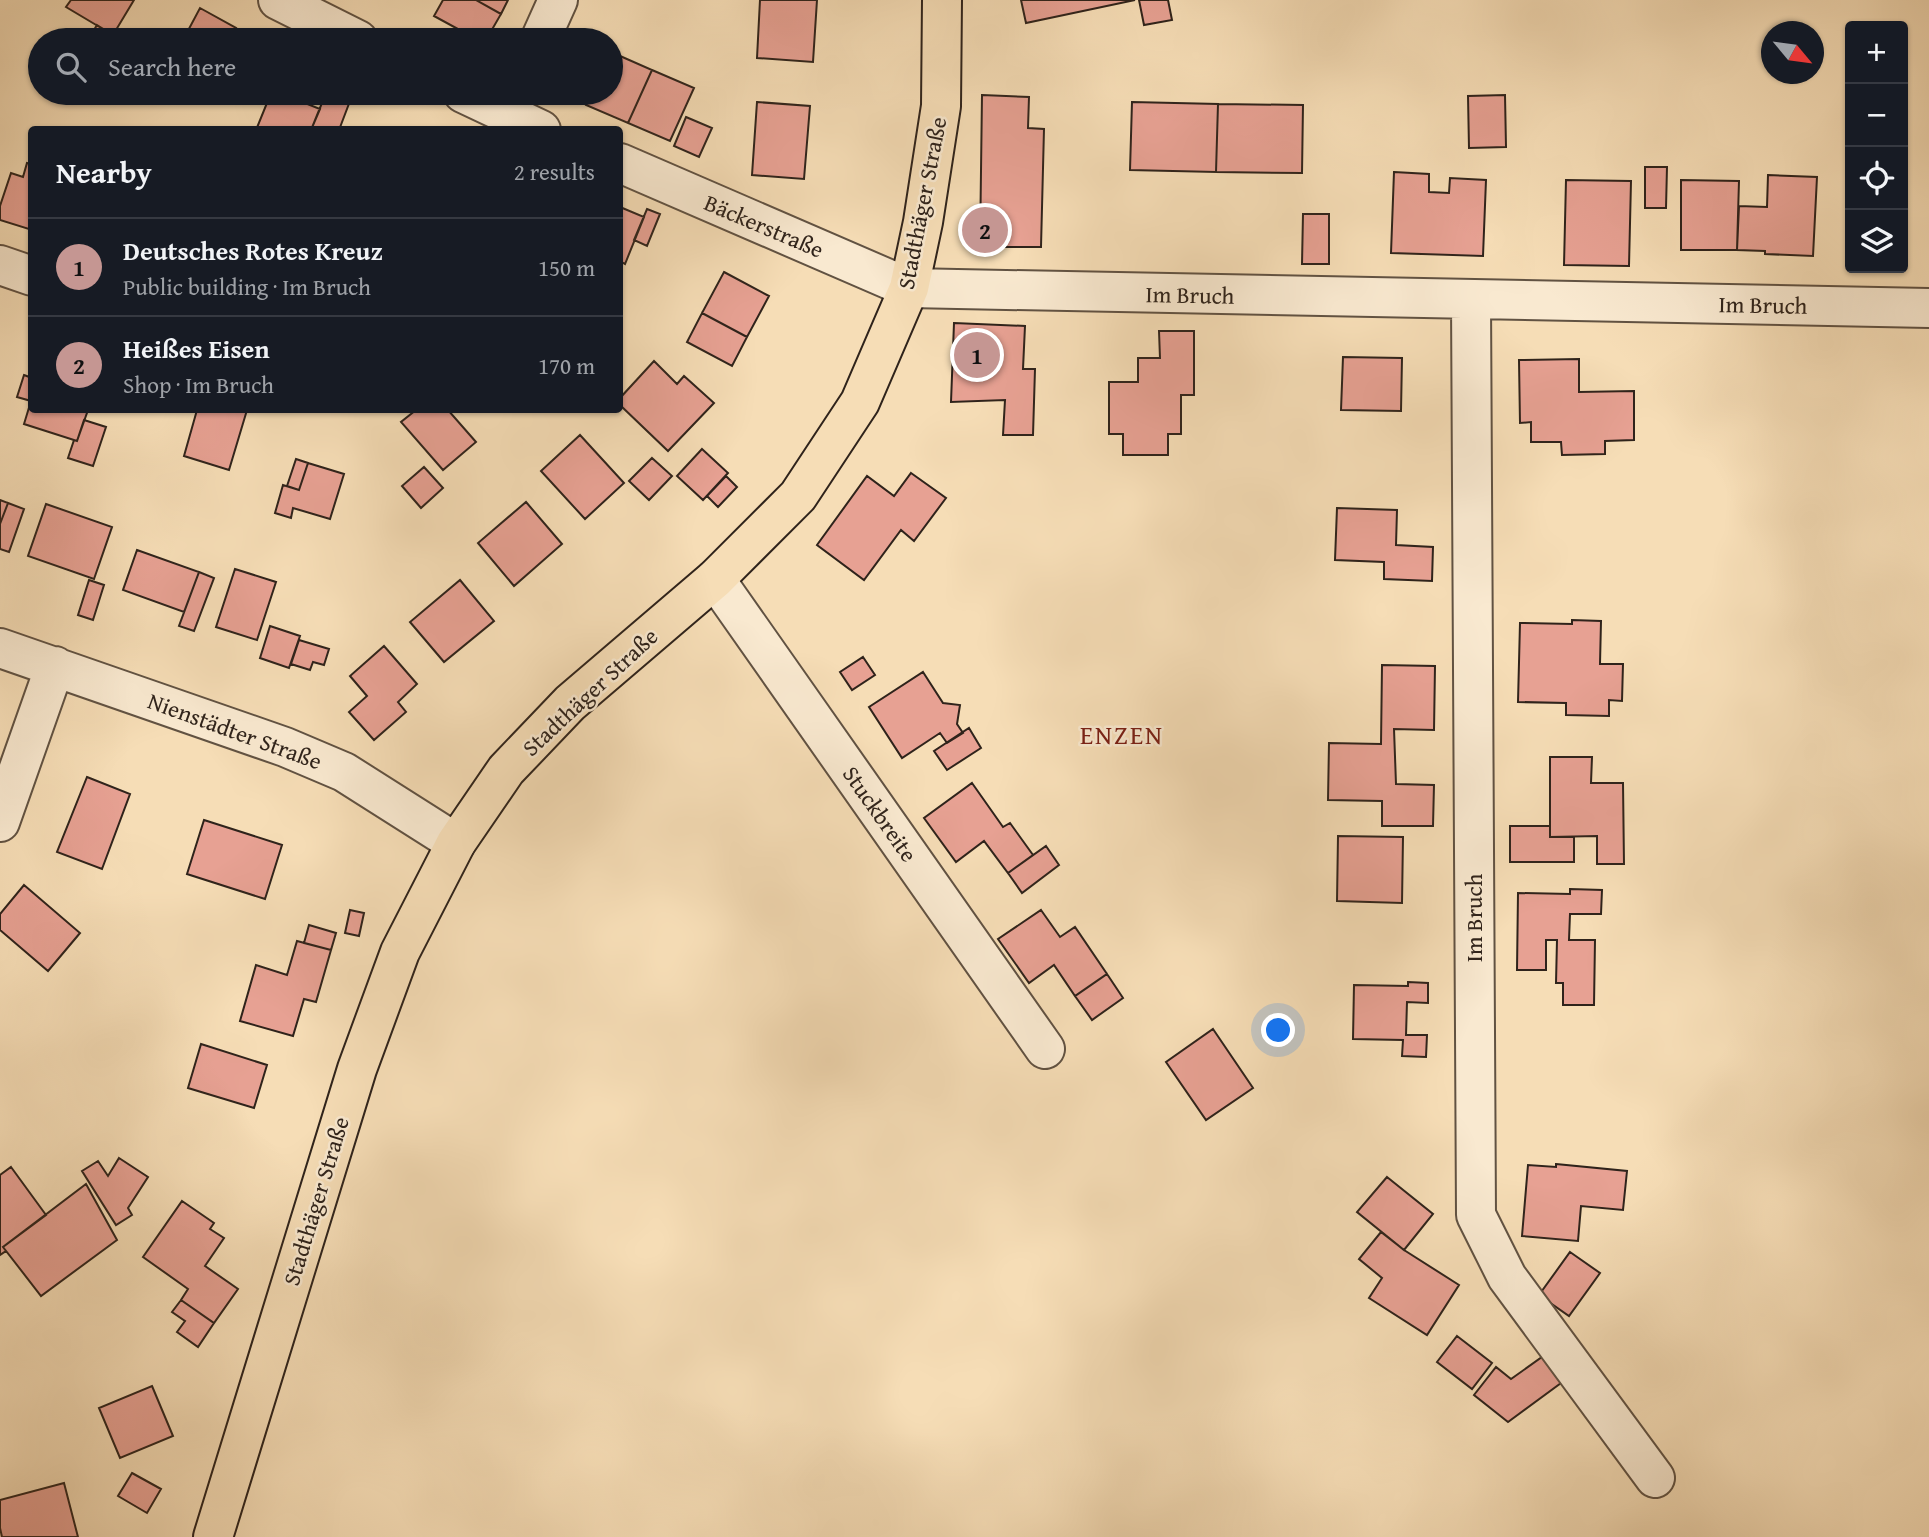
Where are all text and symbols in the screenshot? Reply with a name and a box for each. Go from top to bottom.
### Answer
north arrow [1761,21,1824,84]
map controls [1845,21,1908,273]
button: + [1845,21,1908,84]
search box [28,28,623,105]
text: Search here [108,47,236,86]
icon: search [52,48,90,86]
button: − [1845,84,1908,147]
street label: Stadthäger Straße [889,114,954,292]
button: locate [1845,147,1908,210]
text: Nearby [56,150,152,194]
text: 2 results [514,155,595,188]
street label: Bäckerstraße [699,186,829,266]
pin: 2 [962,204,1008,256]
button: layers [1845,210,1908,273]
text: Deutsches Rotes Kreuz [123,231,383,270]
text: 1 [73,251,85,284]
text: 150 m [538,251,595,284]
text: Public building · Im Bruch [123,270,371,303]
street label: Im Bruch [1145,277,1235,312]
street label: Im Bruch [1718,287,1808,322]
text: Heißes Eisen [123,329,270,368]
pin: 1 [954,329,1000,381]
text: 2 [73,349,85,382]
text: 170 m [538,349,595,382]
text: Shop · Im Bruch [123,368,274,401]
street label: Stadthäger Straße [514,620,665,763]
street label: Nienstädter Straße [144,684,327,777]
district label: ENZEN [1080,715,1164,754]
street label: Stuckbreite [835,759,926,868]
street label: Im Bruch [1457,874,1490,962]
your location [1261,1013,1295,1047]
street label: Stadthäger Straße [274,1112,357,1289]

